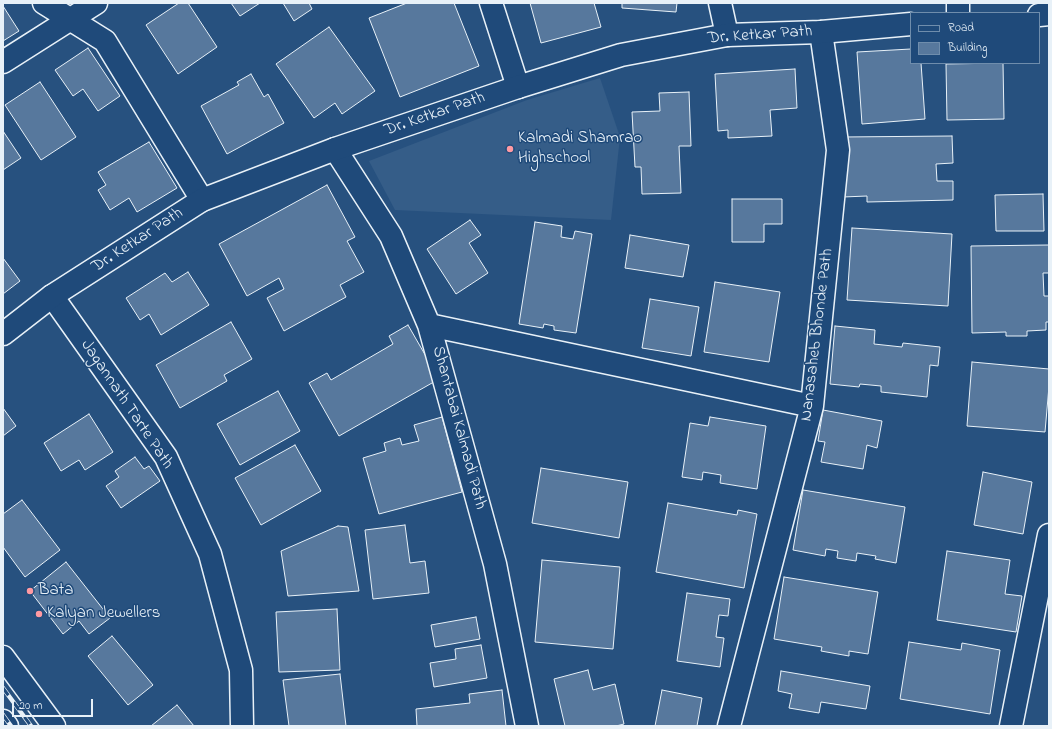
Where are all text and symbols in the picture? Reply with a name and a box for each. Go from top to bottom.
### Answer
legend [910,12,1040,64]
text: Road [948,19,974,37]
street label: Dr. Ketkar Path [707,22,813,50]
text: Building [948,39,987,57]
street label: Dr. Ketkar Path [382,88,488,142]
place label: Kalmadi Shamrao Highschool [518,129,642,169]
marker: Kalmadi Shamrao Highschool [505,144,515,154]
street label: Dr. Ketkar Path [88,204,188,278]
street label: Nanasaheb Bhonde Path [797,247,839,423]
street label: Jagannath Tarte Path [75,336,177,474]
street label: Shantabai Kalmadi Path [426,344,490,512]
place label: Bata [38,581,74,601]
marker: Bata [25,586,35,596]
place label: Kalyan Jewellers [47,604,160,624]
marker: Kalyan Jewellers [34,609,44,619]
scale bar [14,691,95,717]
text: 20 m [19,697,42,715]

